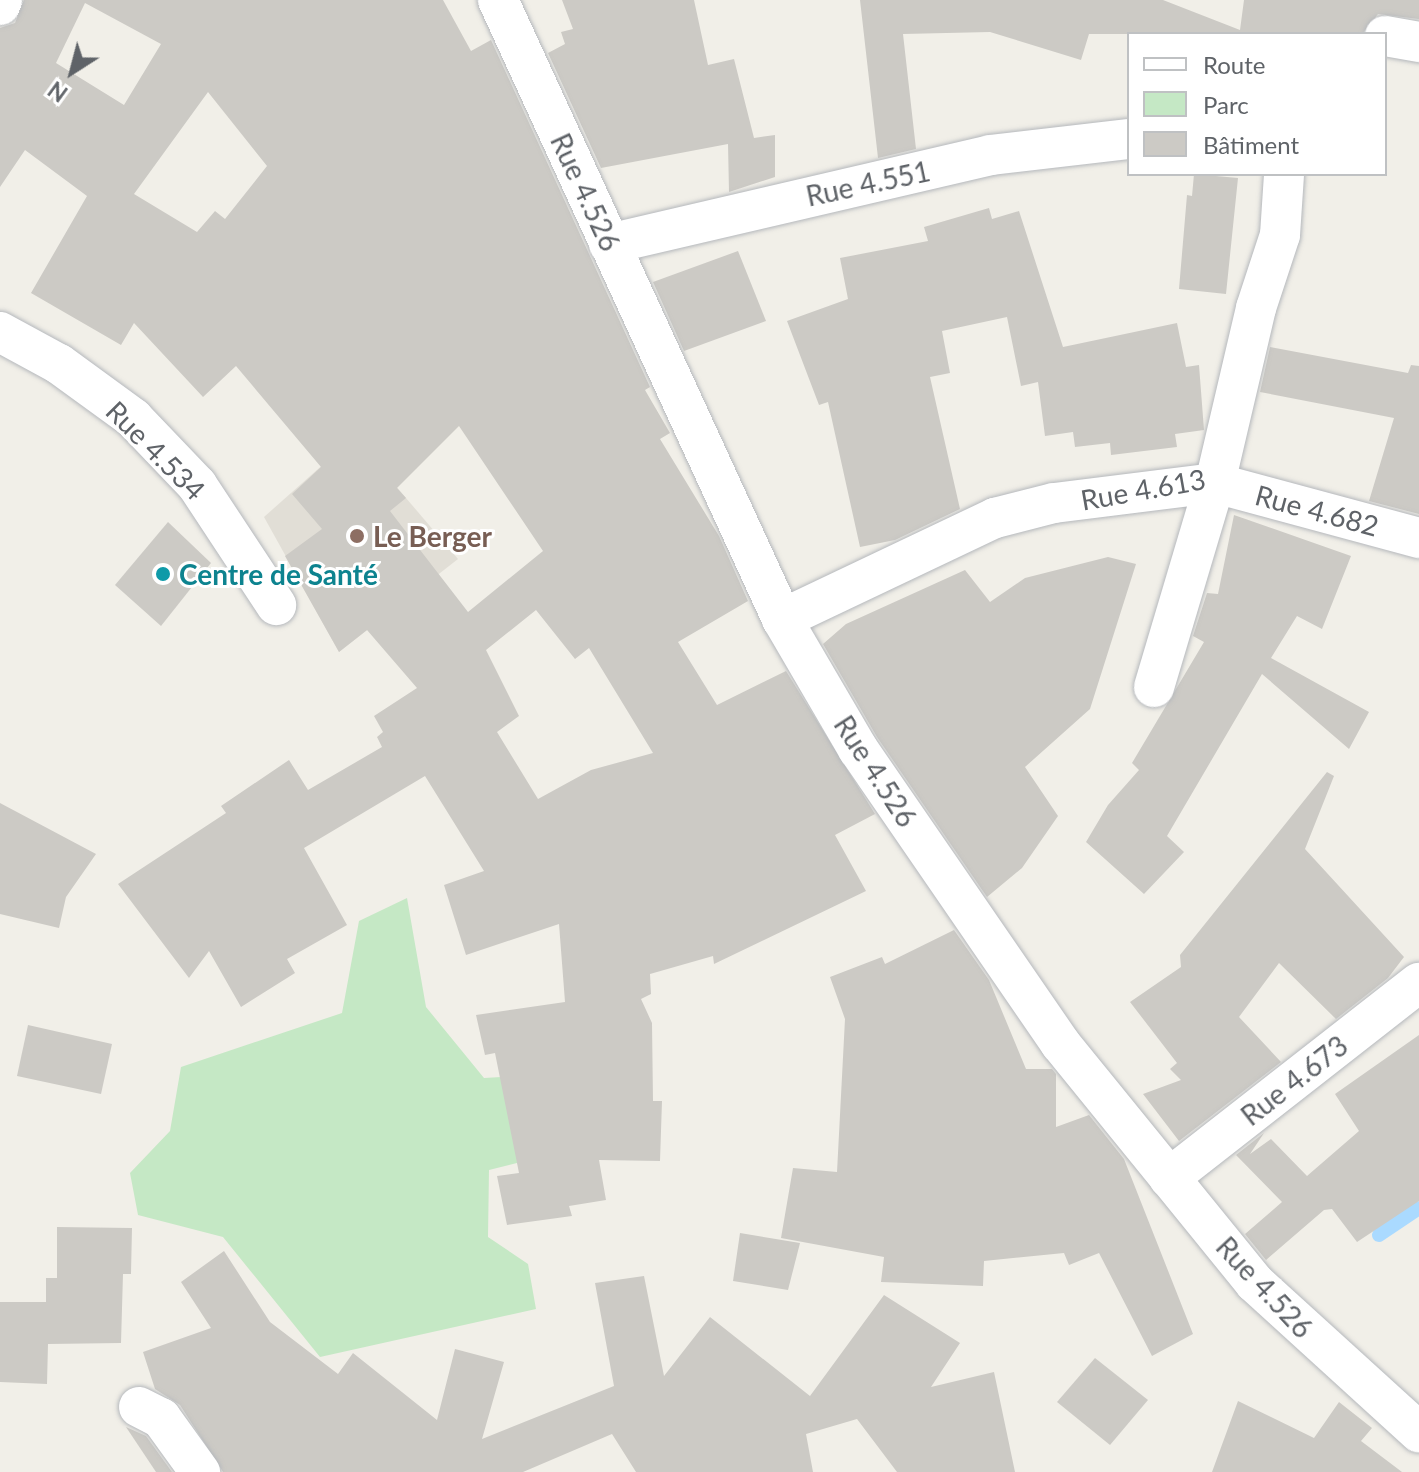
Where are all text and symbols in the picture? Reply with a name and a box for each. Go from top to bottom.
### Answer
north arrow [32,32,112,112]
legend [1127,32,1387,176]
text: Route [1203,50,1265,79]
text: N [43,76,72,108]
text: Parc [1203,90,1249,119]
street label: Rue 4.526 [544,128,628,256]
text: Bâtiment [1203,130,1299,159]
street label: Rue 4.551 [803,153,933,213]
street label: Rue 4.534 [100,394,212,506]
street label: Rue 4.613 [1078,462,1208,516]
street label: Rue 4.682 [1252,477,1382,543]
place label: Le Berger [373,519,492,553]
marker: Le Berger [348,527,366,545]
place label: Centre de Santé [179,557,378,591]
marker: Centre de Santé [154,565,172,583]
street label: Rue 4.526 [828,709,924,833]
street label: Rue 4.673 [1234,1028,1354,1132]
street label: Rue 4.526 [1210,1229,1320,1345]

